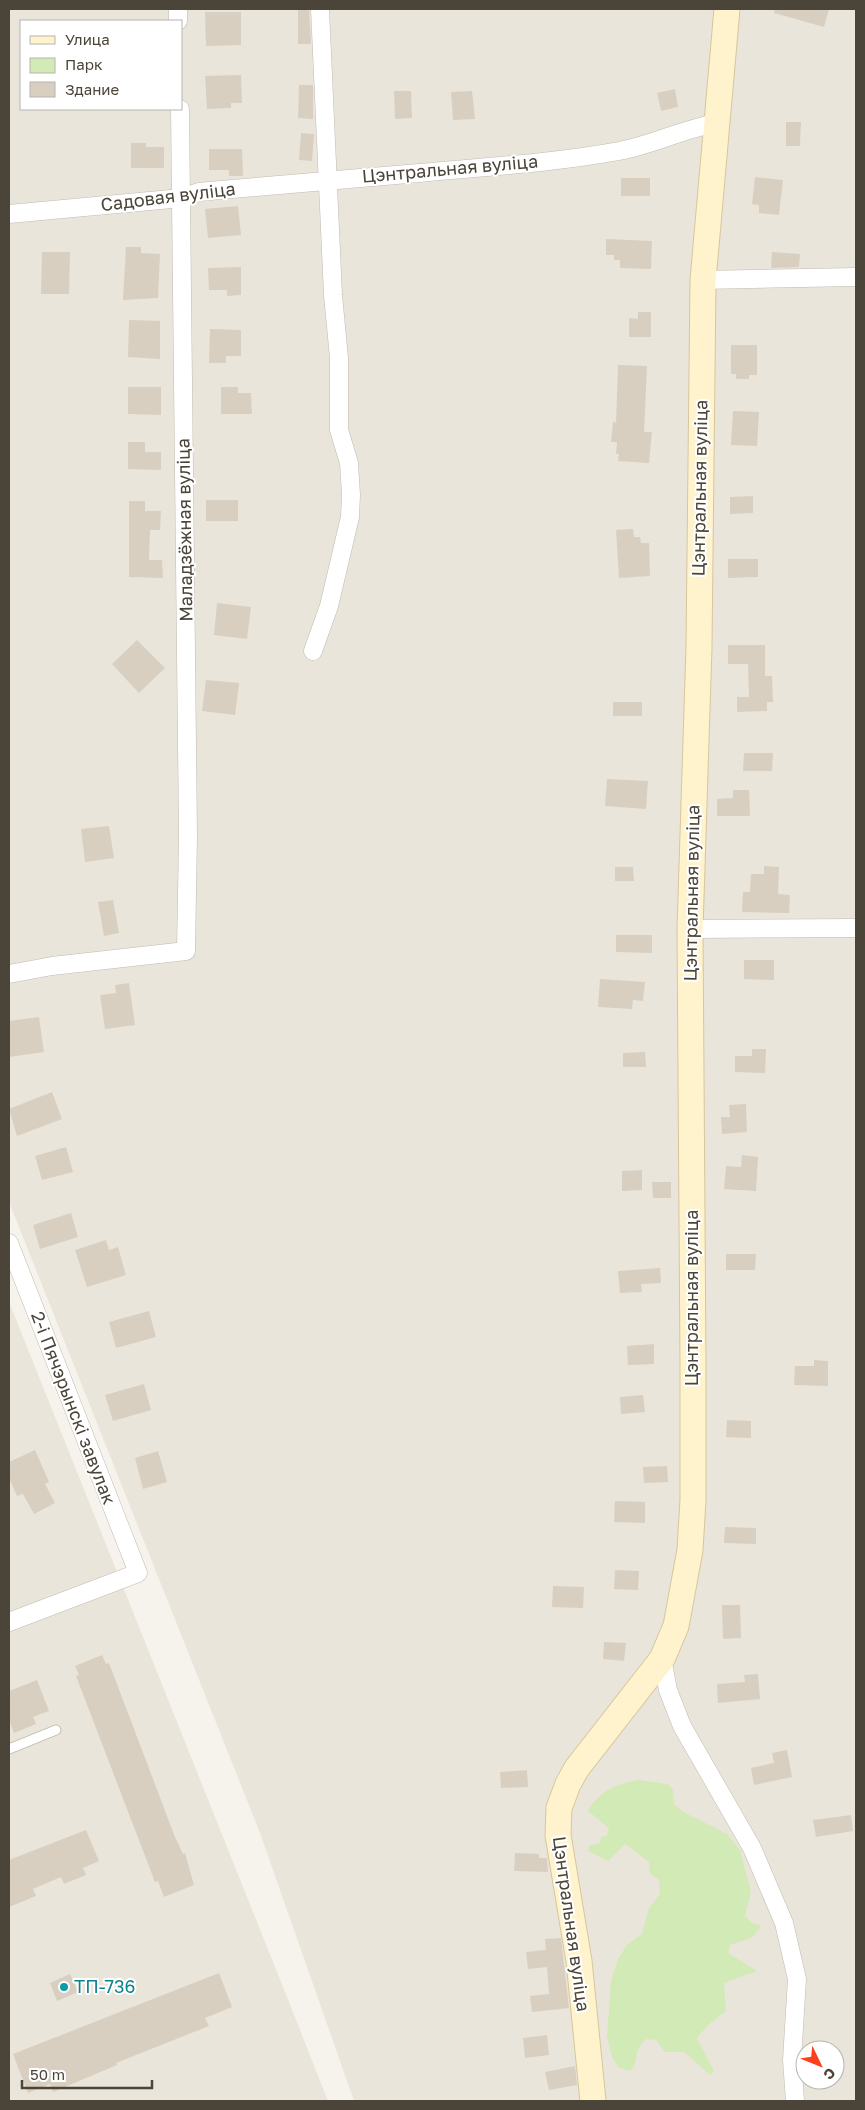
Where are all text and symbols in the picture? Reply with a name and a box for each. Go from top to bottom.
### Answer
legend [20,20,182,110]
text: Улица [65,30,110,48]
text: Парк [65,55,103,73]
text: Здание [65,80,119,98]
street label: Цэнтральная вуліца [361,149,539,187]
street label: Садовая вуліца [99,177,237,215]
street label: Цэнтральная вуліца [686,399,712,577]
street label: Маладзёжная вуліца [171,438,197,622]
street label: Цэнтральная вуліца [678,804,704,982]
street label: Цэнтральная вуліца [680,1210,702,1386]
street label: 2-і Пячэрынскі завулак [27,1308,121,1507]
street label: Цэнтральная вуліца [549,1835,595,2013]
place label: ТП-736 [74,1975,135,1997]
marker: ТП-736 [58,1981,70,1993]
north arrow [795,2040,845,2090]
scale bar [22,2058,152,2090]
text: 50 m [30,2065,65,2083]
text: С [820,2065,839,2084]

